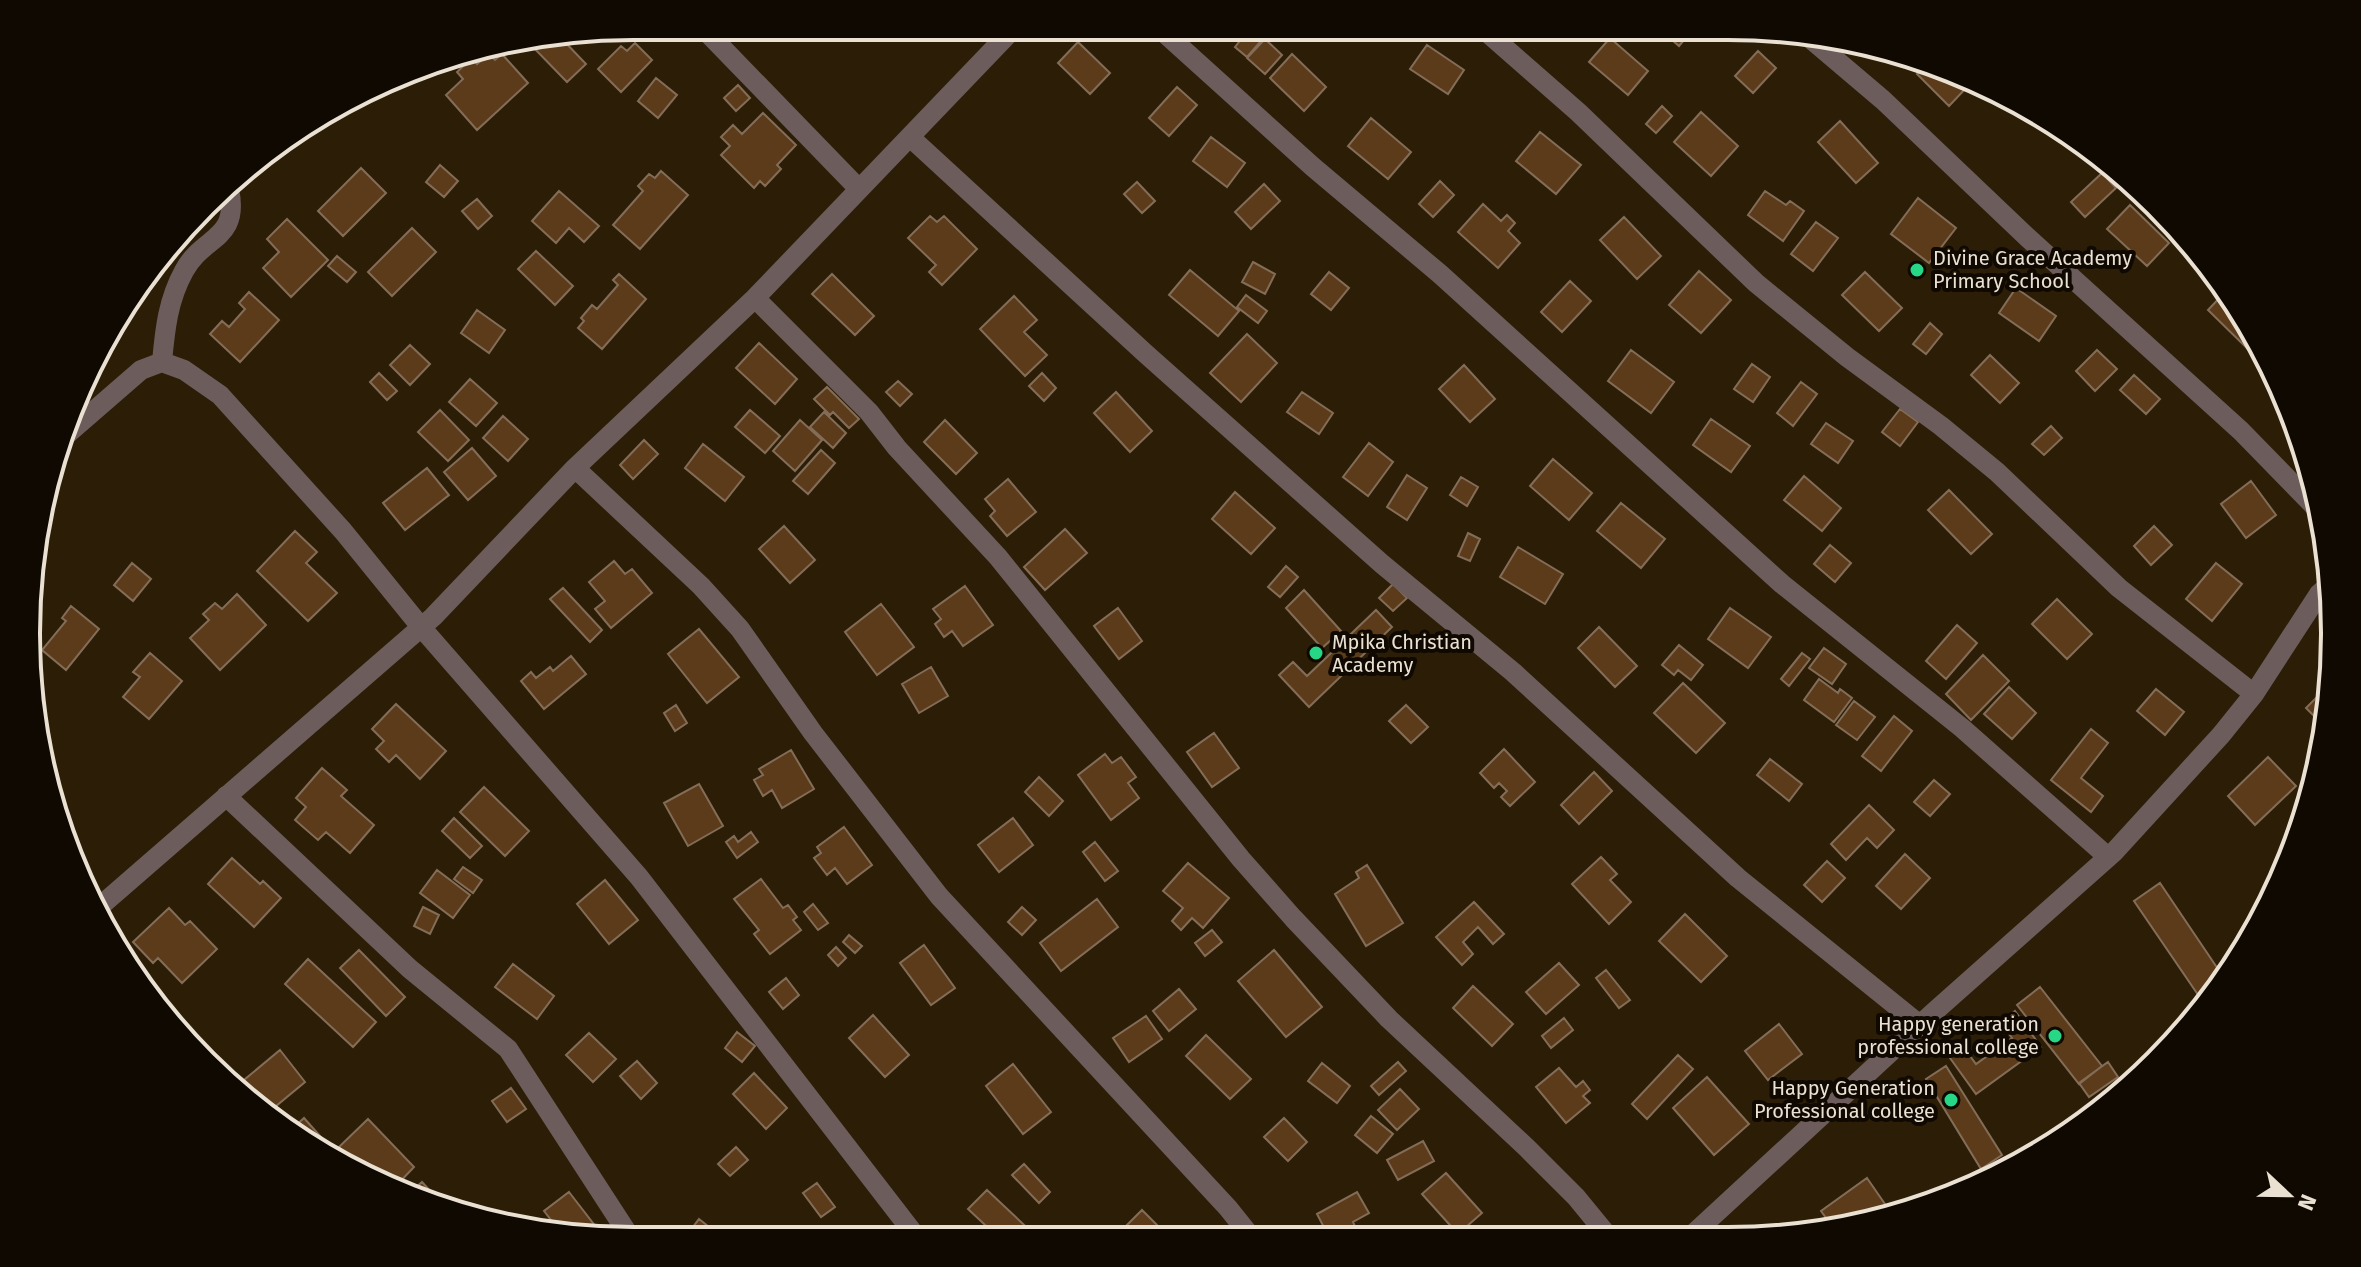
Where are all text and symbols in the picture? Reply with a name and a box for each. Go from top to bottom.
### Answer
place label: Divine Grace Academy Primary School [1933,246,2132,293]
marker: Divine Grace Academy Primary School [1908,261,1926,279]
place label: Mpika Christian Academy [1332,630,1472,677]
marker: Mpika Christian Academy [1307,644,1325,662]
place label: Happy generation professional college [1857,1012,2039,1059]
marker: Happy generation professional college [2046,1027,2064,1045]
place label: Happy Generation Professional college [1754,1076,1935,1123]
marker: Happy Generation Professional college [1942,1091,1960,1109]
north arrow [2249,1155,2329,1235]
text: N [2292,1190,2322,1214]

